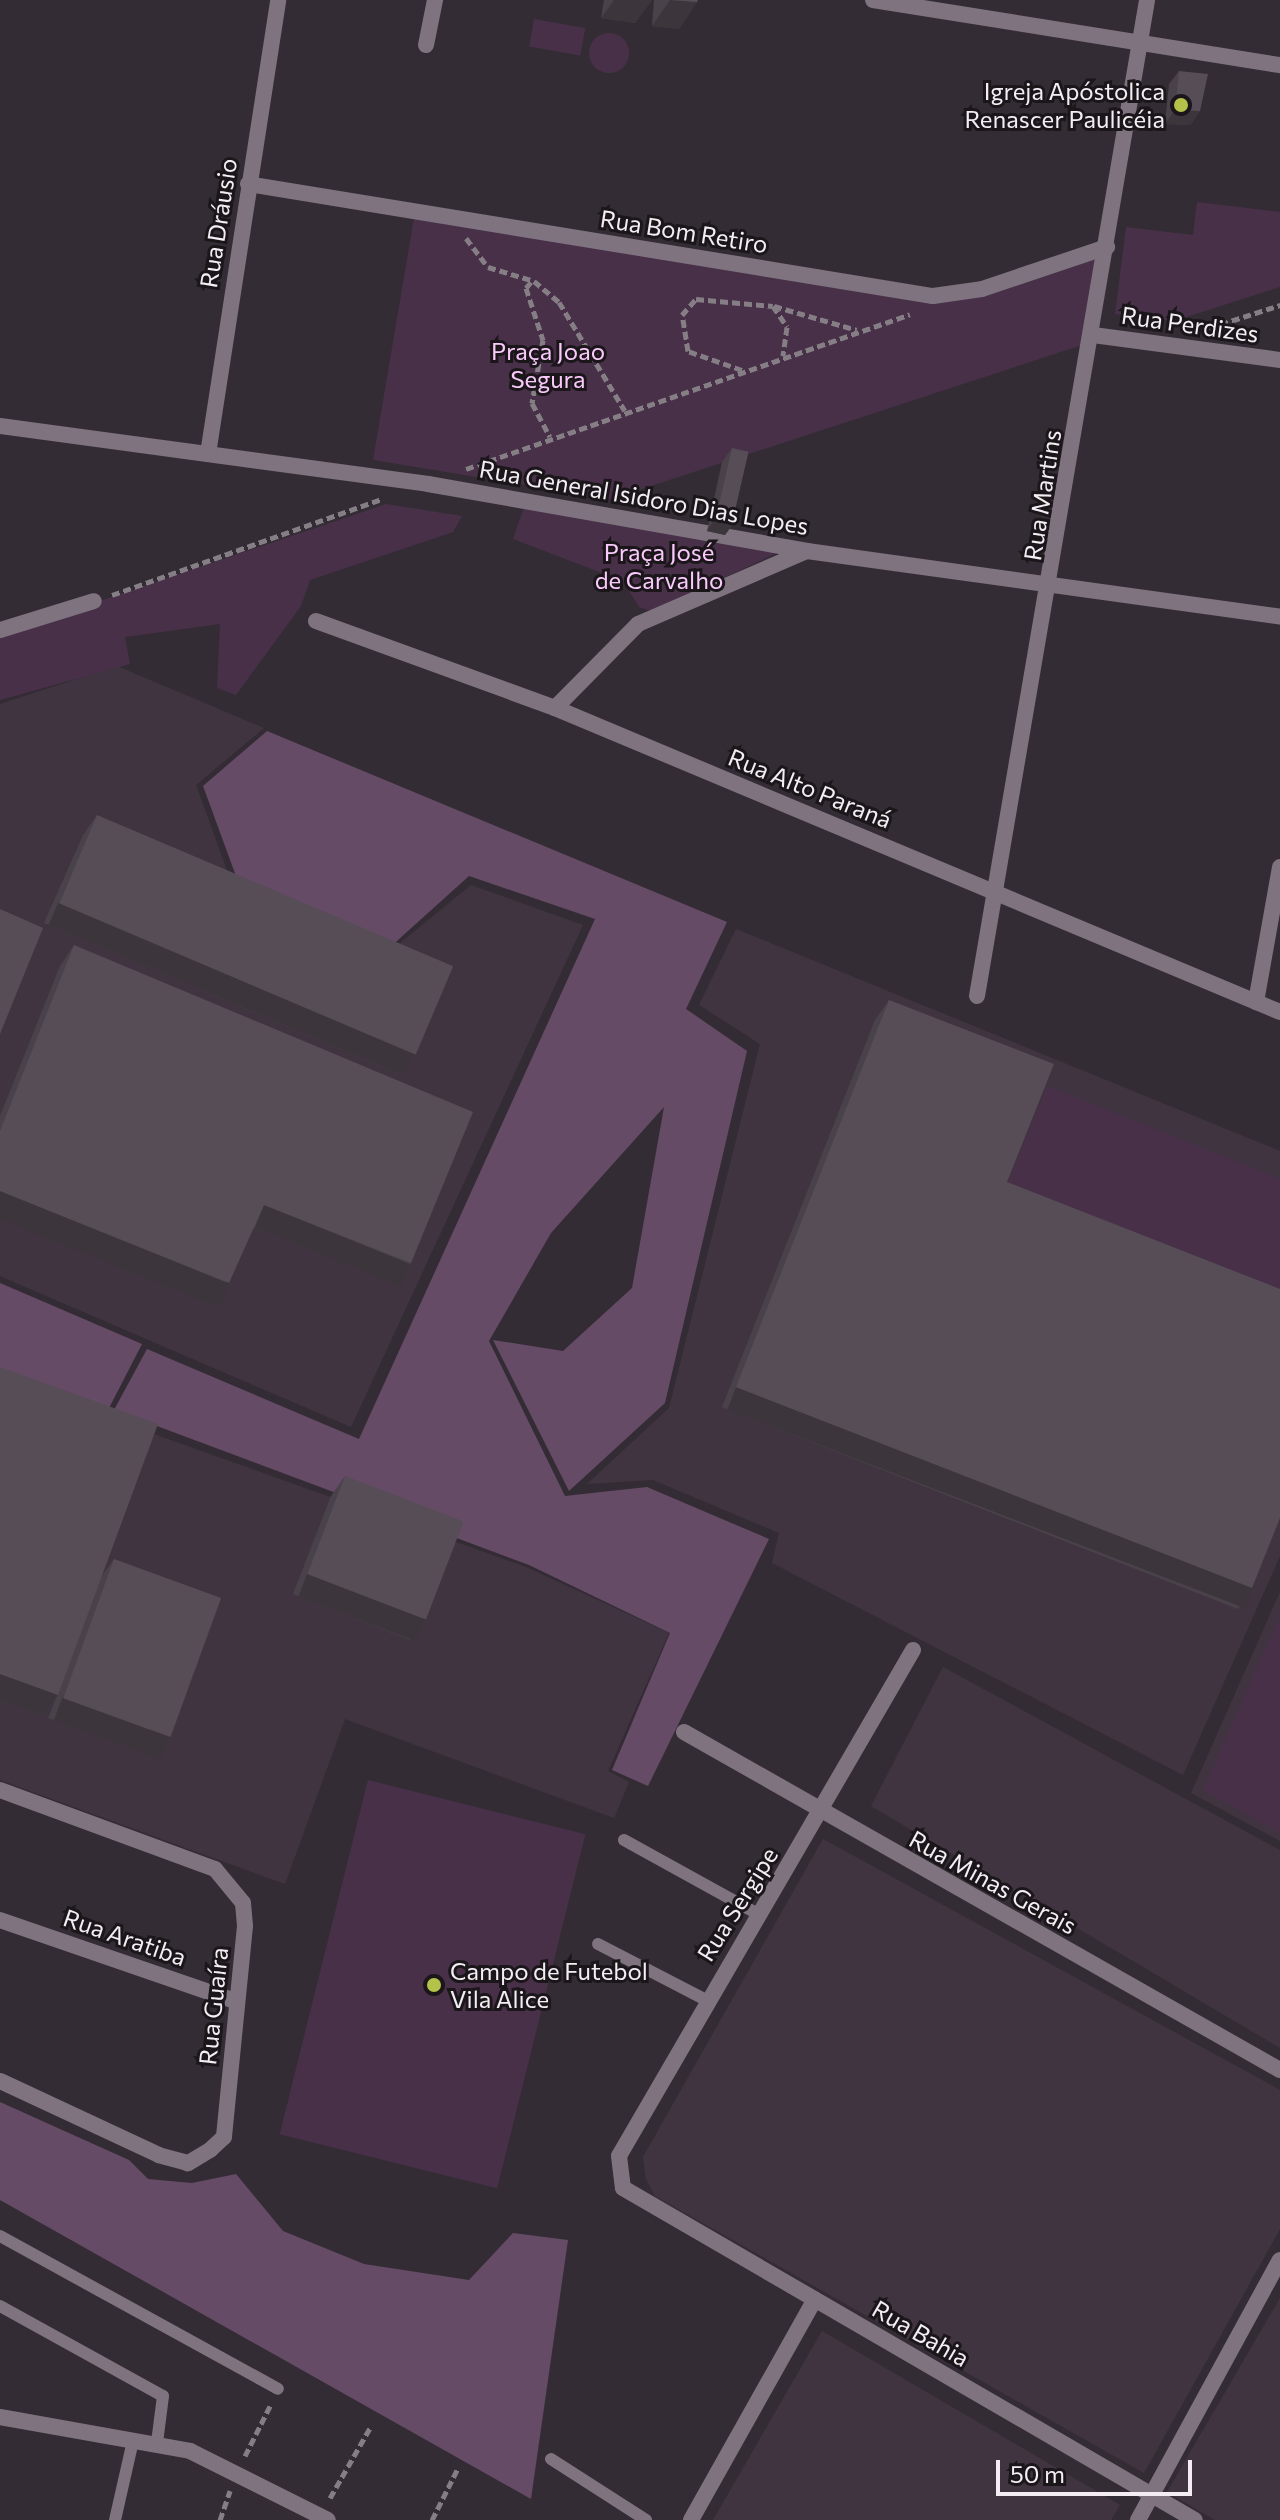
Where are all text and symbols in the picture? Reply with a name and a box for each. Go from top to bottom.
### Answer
place label: Igreja Apóstolica Renascer Paulicéia [965,77,1165,133]
marker: Igreja Apóstolica Renascer Paulicéia [1172,96,1190,114]
street label: Rua Dráusio [194,156,242,290]
street label: Rua Bom Retiro [598,204,770,258]
street label: Rua Perdizes [1119,300,1261,348]
park label: Praça Joao Segura [491,337,605,393]
street label: Rua Martins [1017,428,1067,562]
street label: Rua General Isidoro Dias Lopes [477,454,811,540]
park label: Praça José de Carvalho [595,538,723,594]
street label: Rua Alto Paraná [724,742,896,834]
street label: Rua Minas Gerais [904,1824,1082,1940]
street label: Rua Sergipe [691,1842,783,1966]
street label: Rua Aratiba [60,1903,190,1971]
street label: Rua Guaíra [193,1946,233,2066]
place label: Campo de Futebol Vila Alice [450,1957,648,2013]
marker: Campo de Futebol Vila Alice [425,1976,443,1994]
street label: Rua Bahia [867,2294,975,2372]
scale bar [1000,2444,1196,2494]
text: 50 m [1010,2459,1065,2488]

